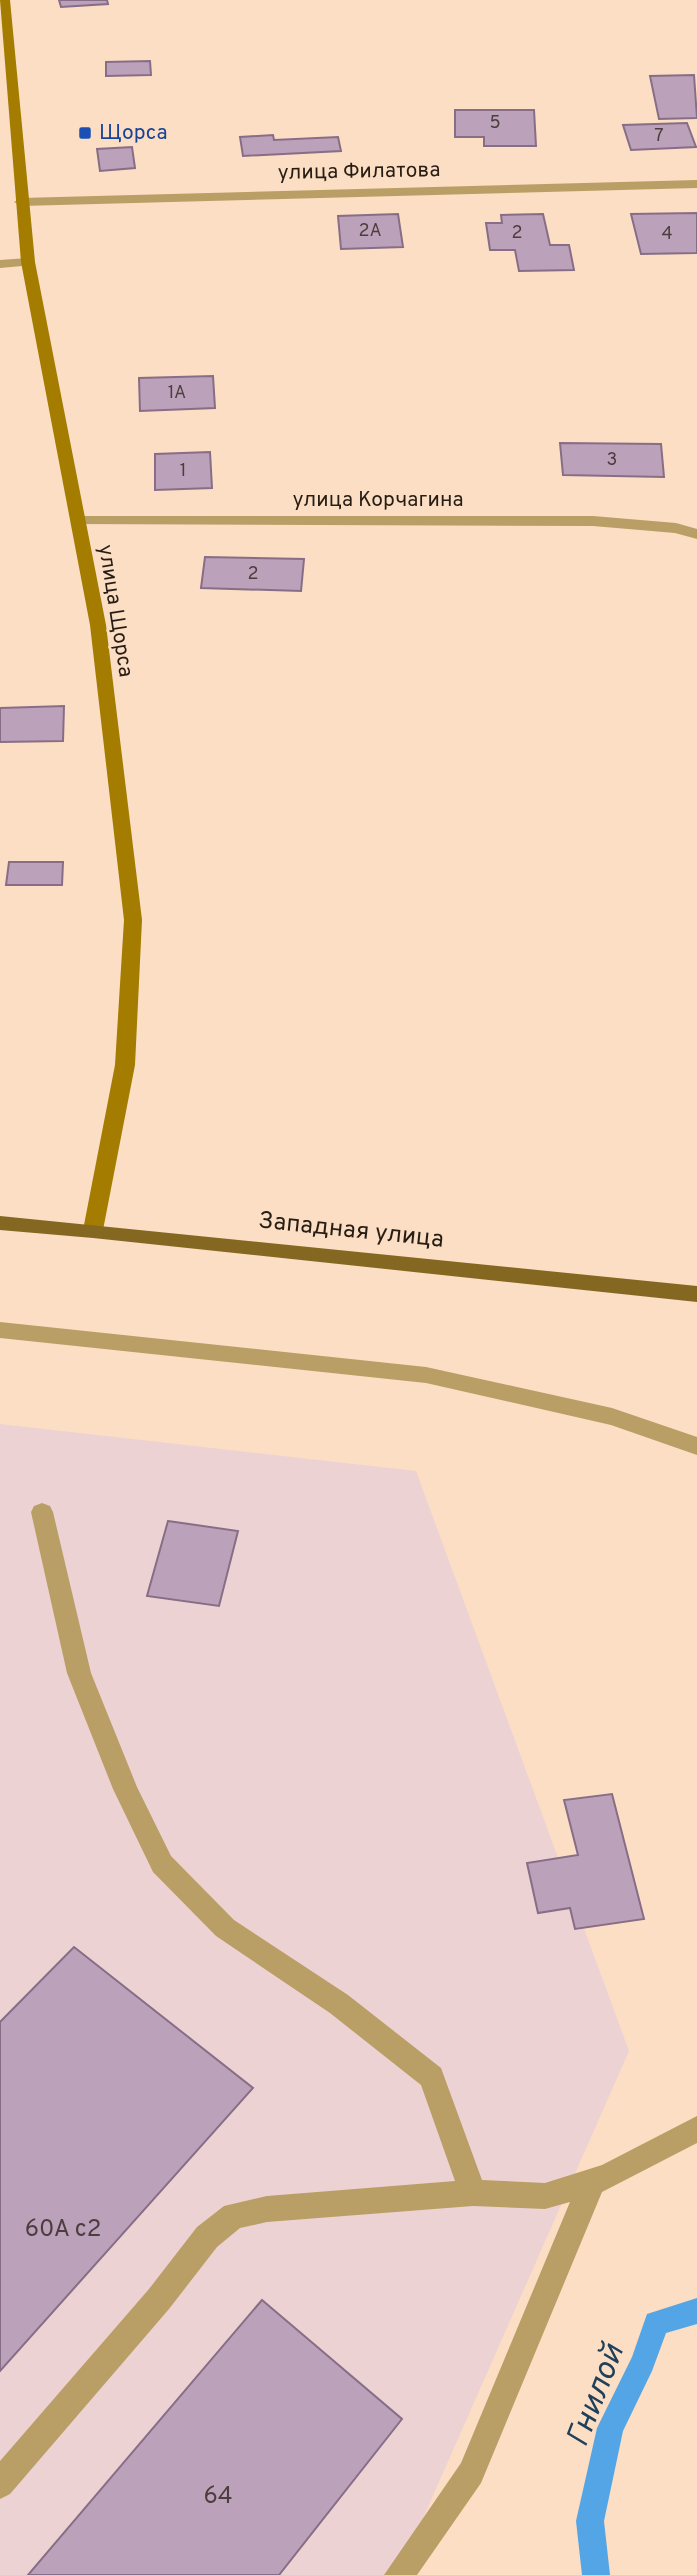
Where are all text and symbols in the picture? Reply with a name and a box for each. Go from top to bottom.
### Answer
house number: 5 [489,112,501,135]
place label: Щорса [99,120,167,147]
marker: Щорса [77,125,93,141]
house number: 7 [654,125,664,148]
street label: улица Филатова [277,157,441,187]
house number: 2А [358,220,382,243]
house number: 2 [511,222,523,245]
house number: 4 [661,223,673,246]
house number: 1А [168,382,186,405]
house number: 3 [607,449,617,472]
house number: 1 [180,460,186,483]
street label: улица Корчагина [293,487,463,514]
street label: улица Щорса [91,543,139,679]
house number: 2 [247,563,259,586]
street label: Западная улица [257,1206,445,1256]
house number: 60А с2 [25,2215,101,2245]
water label: Гнилой [559,2338,635,2453]
house number: 64 [203,2482,233,2512]

